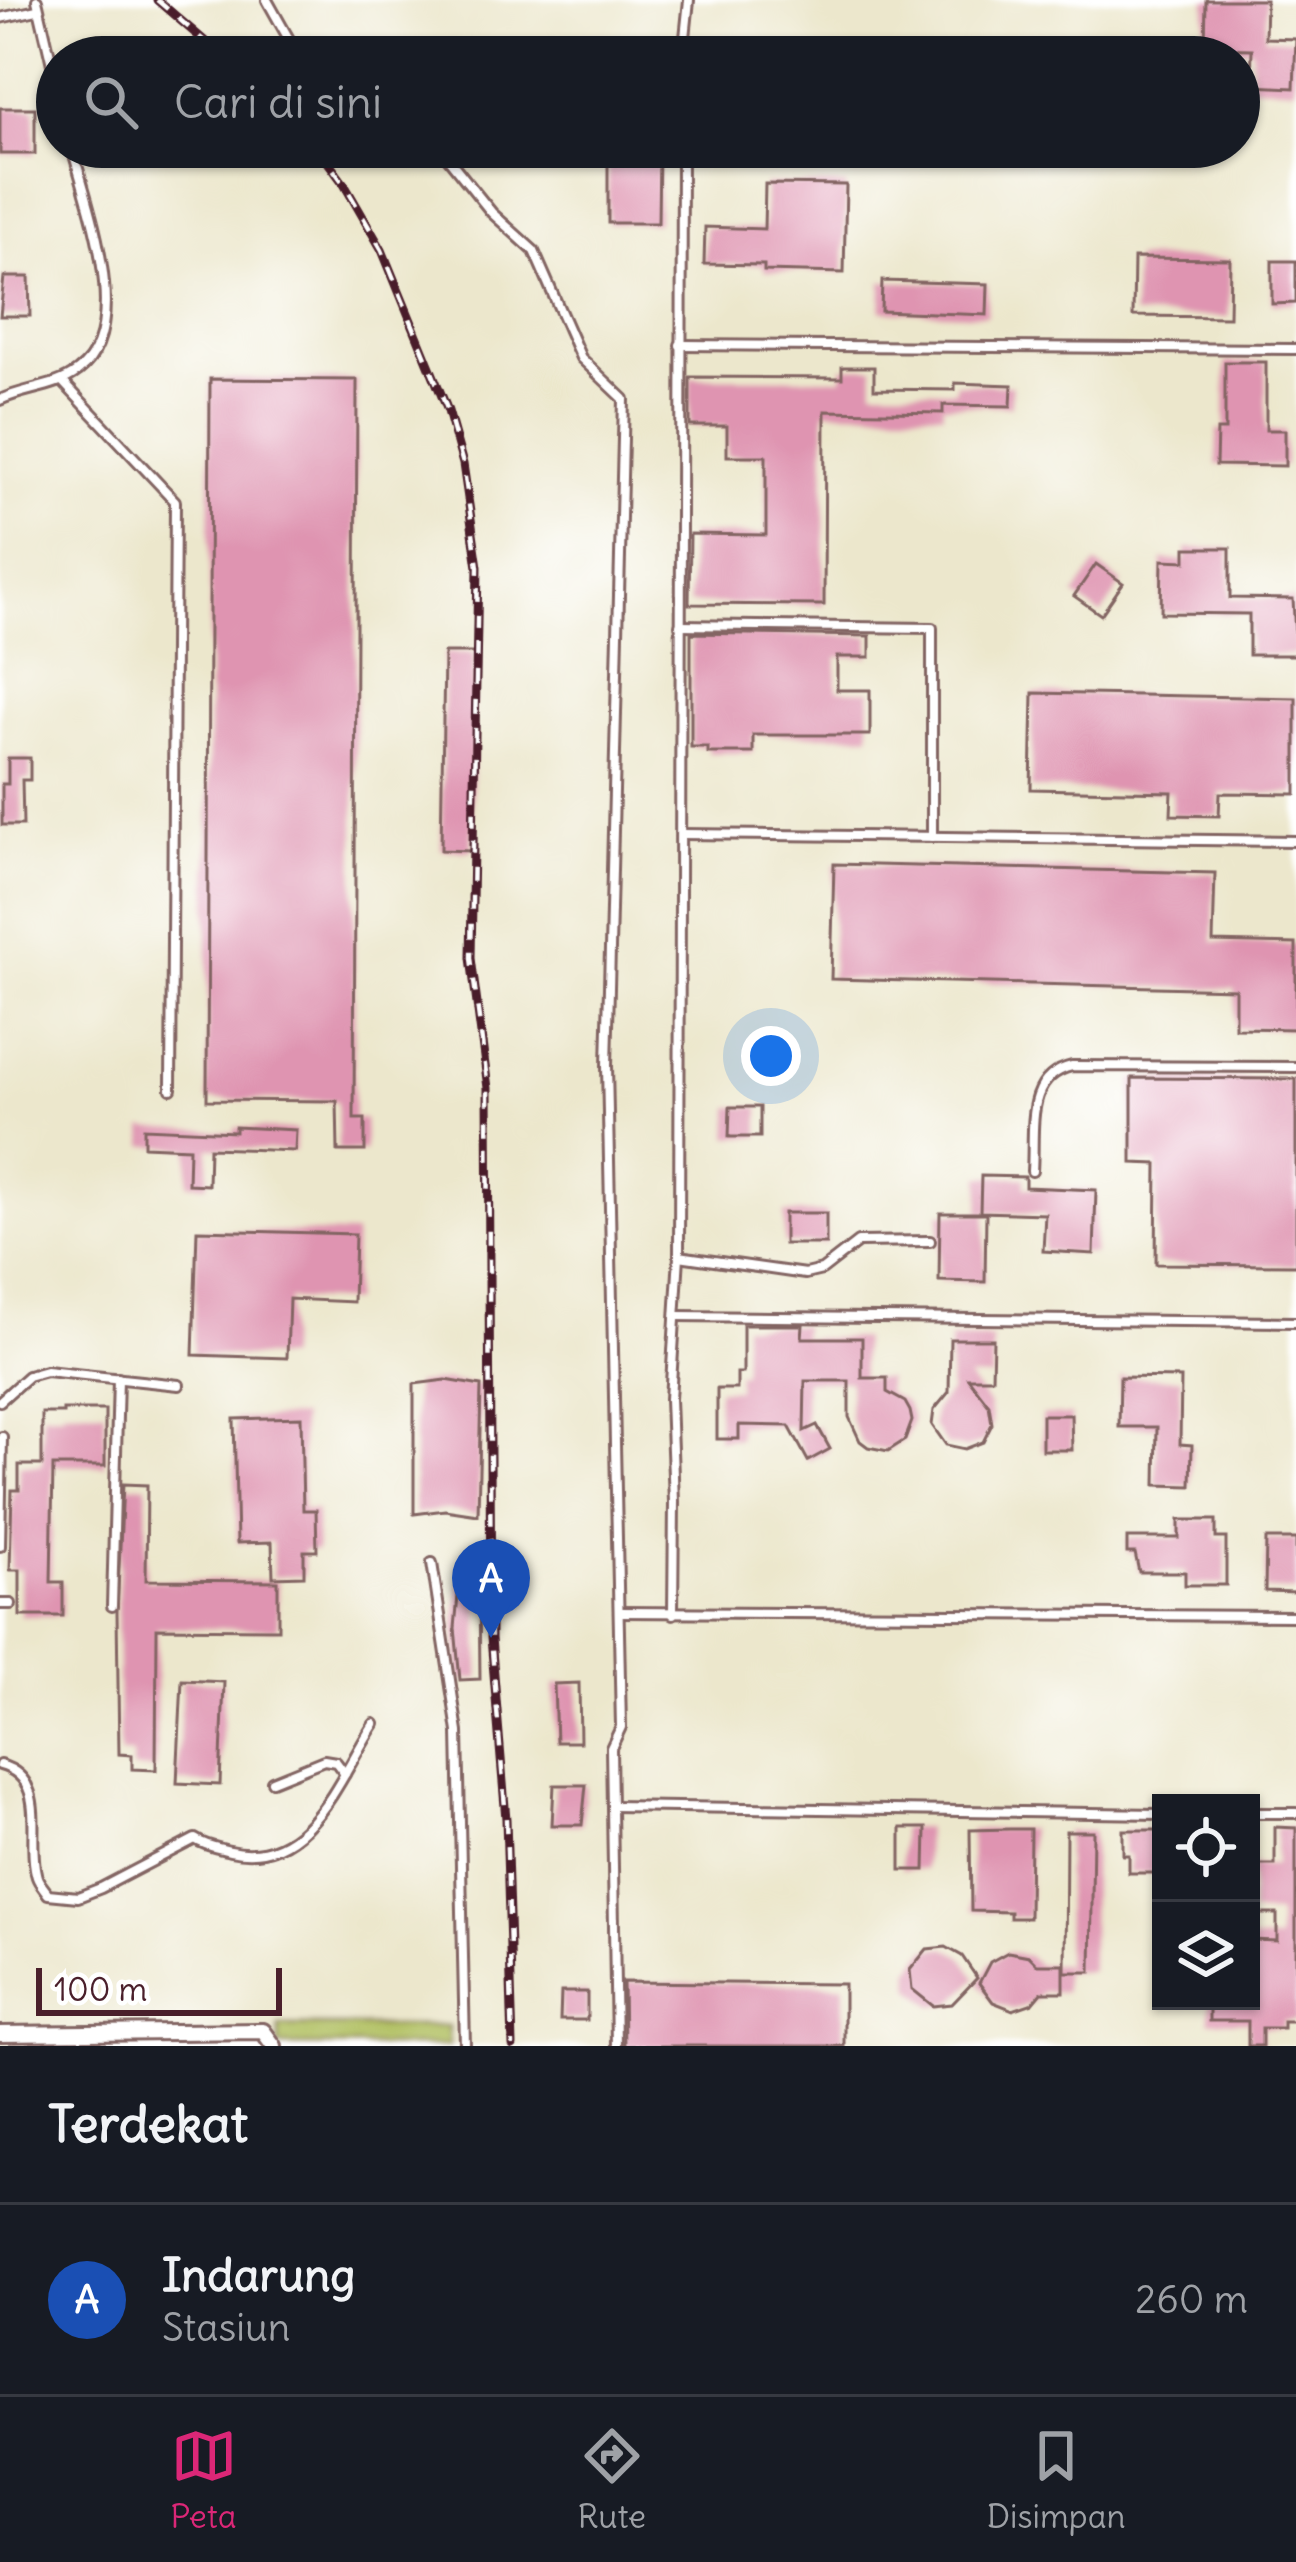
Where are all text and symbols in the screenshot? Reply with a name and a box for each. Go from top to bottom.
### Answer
search box [36,36,1260,168]
icon: search [78,69,144,135]
text: Cari di sini [174,74,382,130]
your location [741,1026,801,1086]
pin: A [452,1539,530,1638]
map controls [1152,1794,1260,2010]
button: locate [1152,1794,1260,1902]
button: layers [1152,1902,1260,2010]
scale bar [36,1962,282,2015]
text: 100 m [54,1968,147,2010]
text: Terdekat [48,2092,248,2156]
text: Indarung [162,2247,355,2303]
text: A [74,2275,100,2324]
text: 260 m [1135,2275,1248,2324]
text: Stasiun [162,2303,290,2352]
tab: Peta [170,2423,237,2537]
tab: Rute [577,2423,646,2537]
tab: Disimpan [987,2423,1126,2537]

